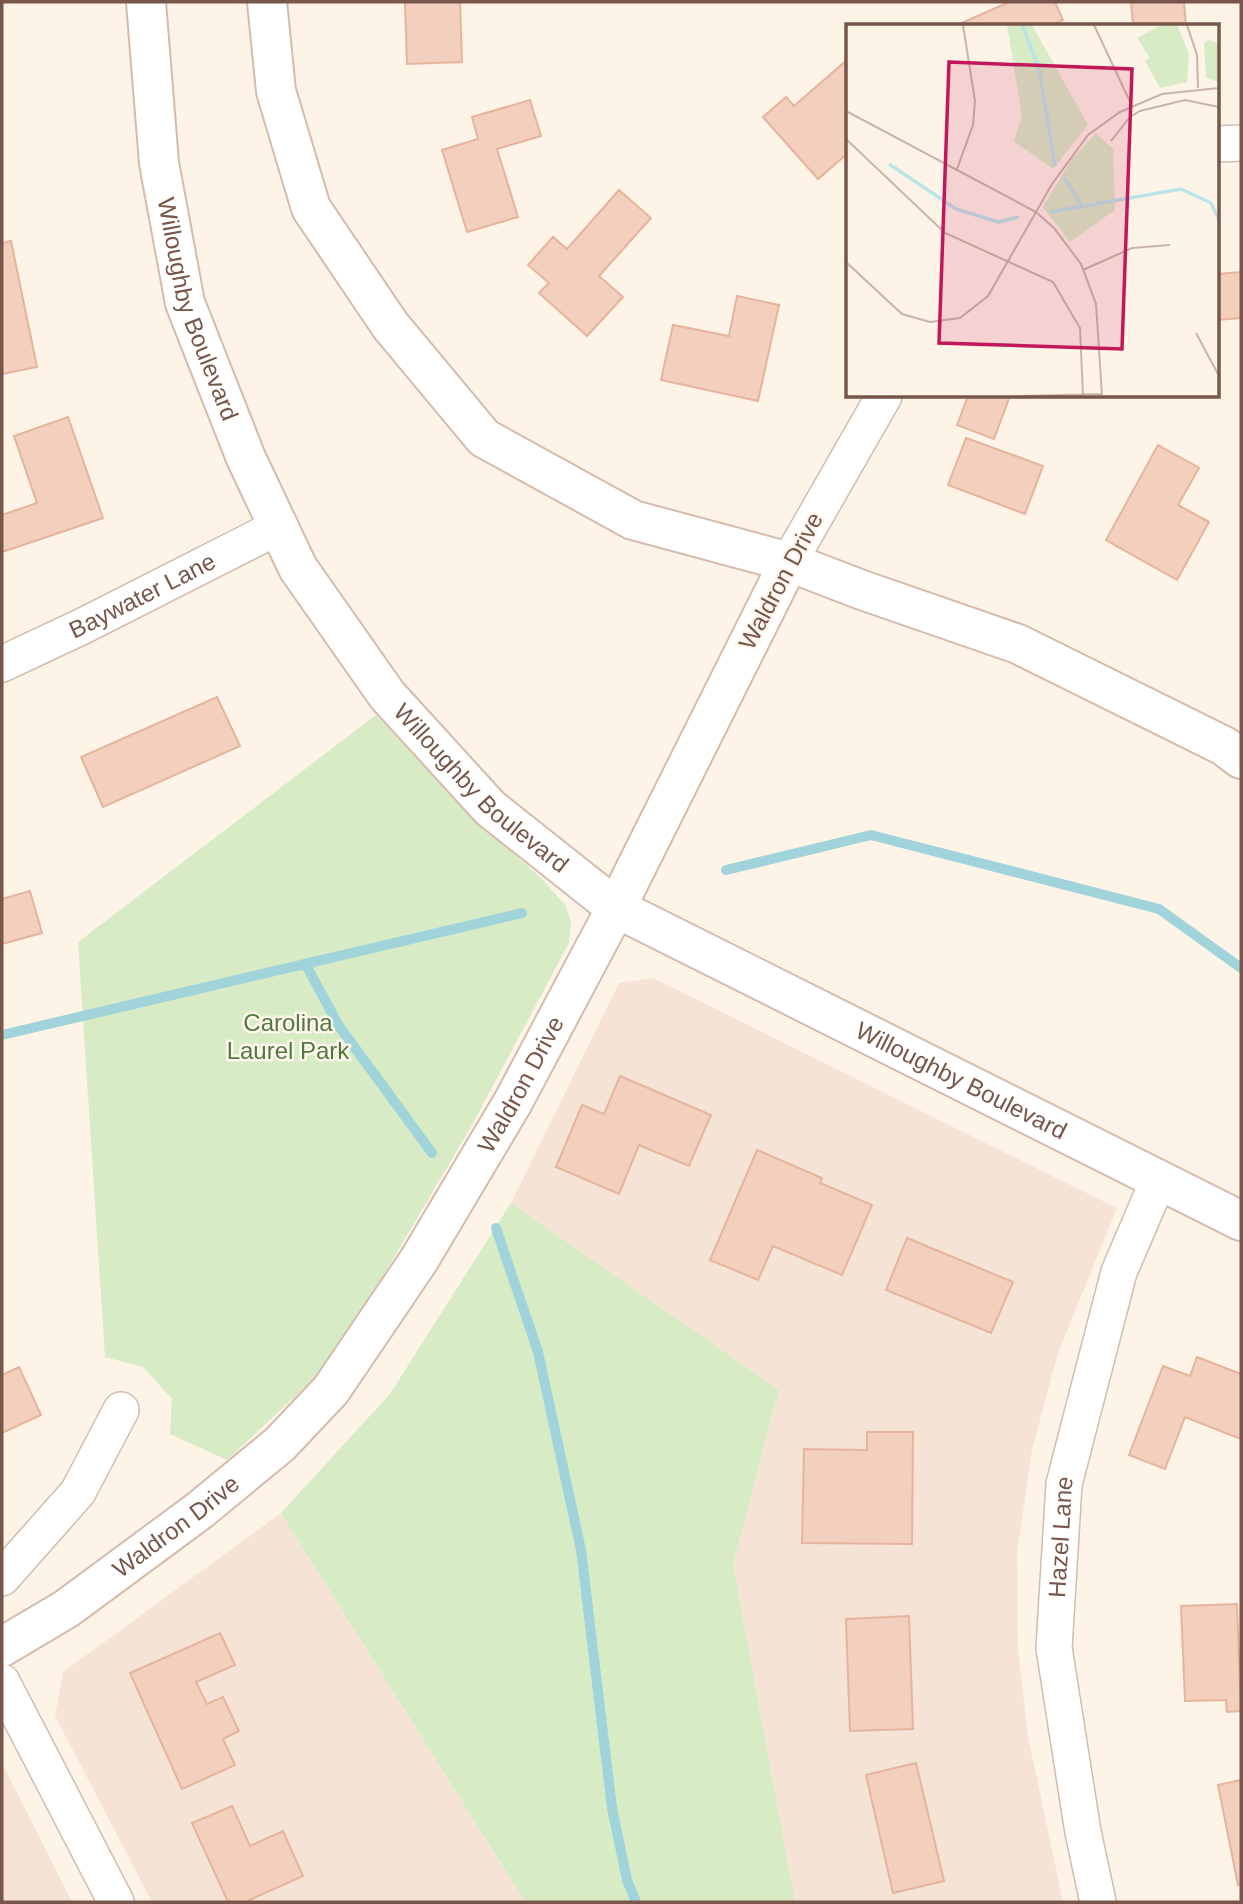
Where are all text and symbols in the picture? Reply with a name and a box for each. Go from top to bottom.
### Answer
inset map [846,24,1218,397]
street label: Willoughby Boulevard [153,195,244,424]
street label: Waldron Drive [733,508,828,654]
street label: Baywater Lane [65,547,220,644]
street label: Willoughby Boulevard [389,698,574,878]
park label: Carolina Laurel Park [227,1009,350,1064]
street label: Waldron Drive [472,1012,569,1157]
street label: Willoughby Boulevard [851,1016,1071,1144]
street label: Waldron Drive [107,1470,244,1583]
street label: Hazel Lane [1043,1473,1078,1599]

